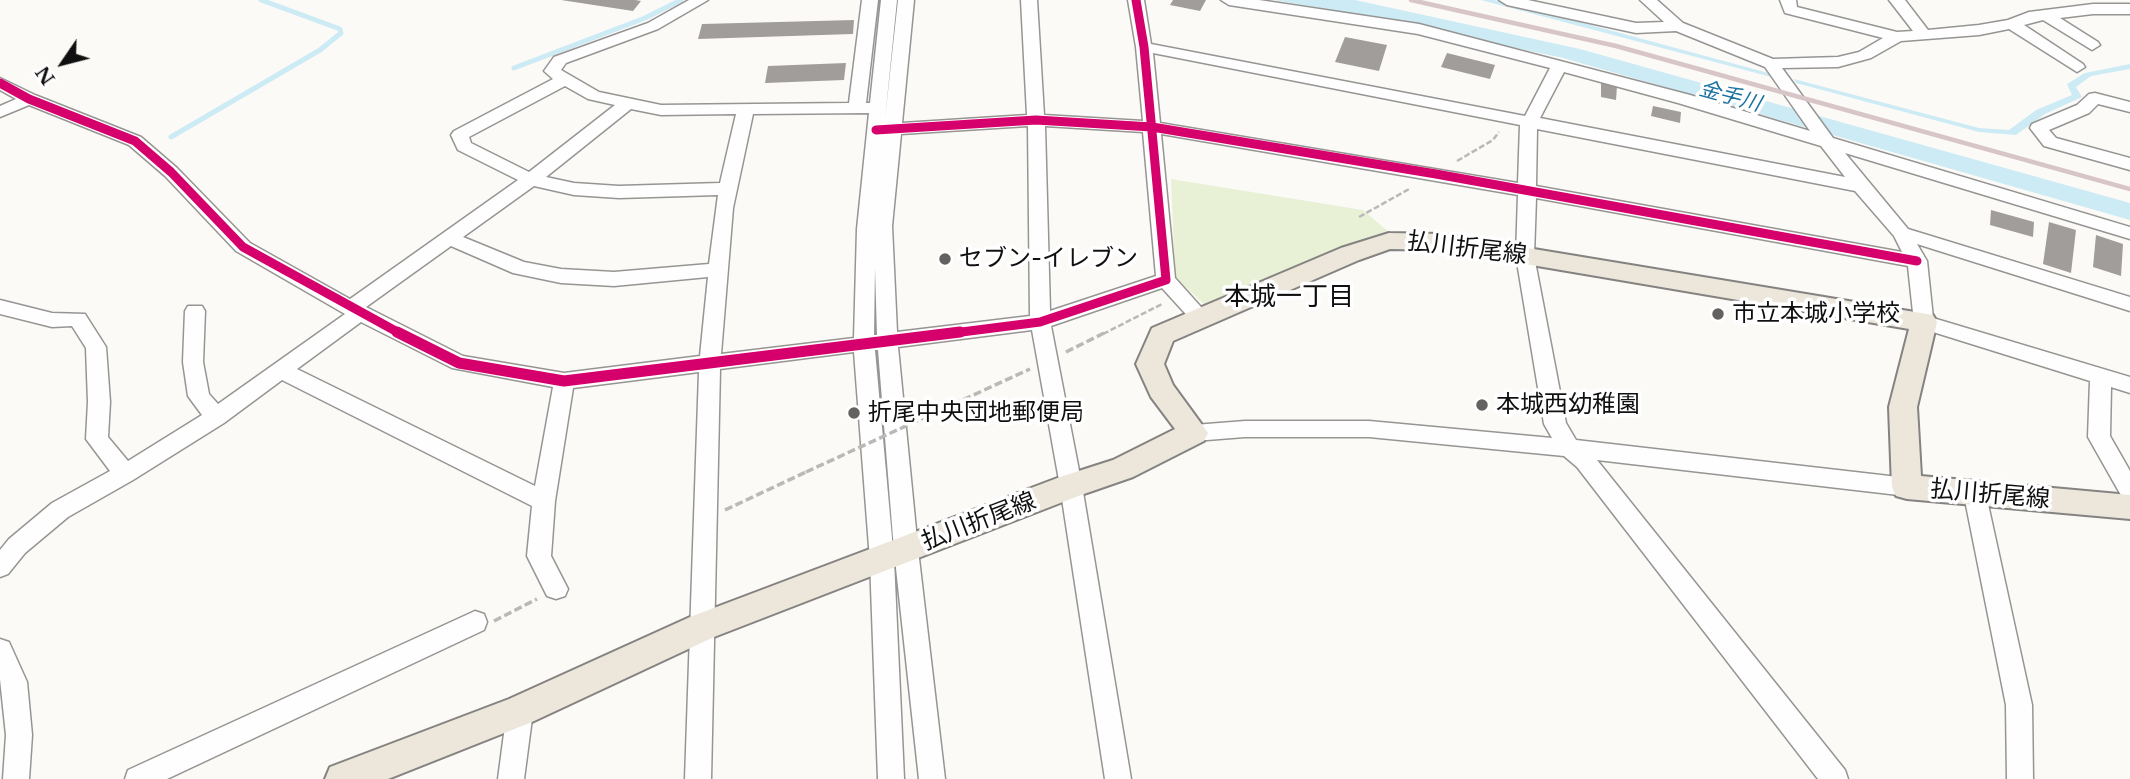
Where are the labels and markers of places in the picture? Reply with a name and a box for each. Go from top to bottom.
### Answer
place label: セブン-イレブン [959,245,1138,273]
marker: セブン-イレブン [937,251,953,267]
place label: 市立本城小学校 [1732,300,1900,328]
marker: 市立本城小学校 [1710,306,1726,322]
place label: 本城西幼稚園 [1496,391,1640,419]
marker: 本城西幼稚園 [1474,397,1490,413]
place label: 折尾中央団地郵便局 [868,399,1084,427]
marker: 折尾中央団地郵便局 [846,405,862,421]

